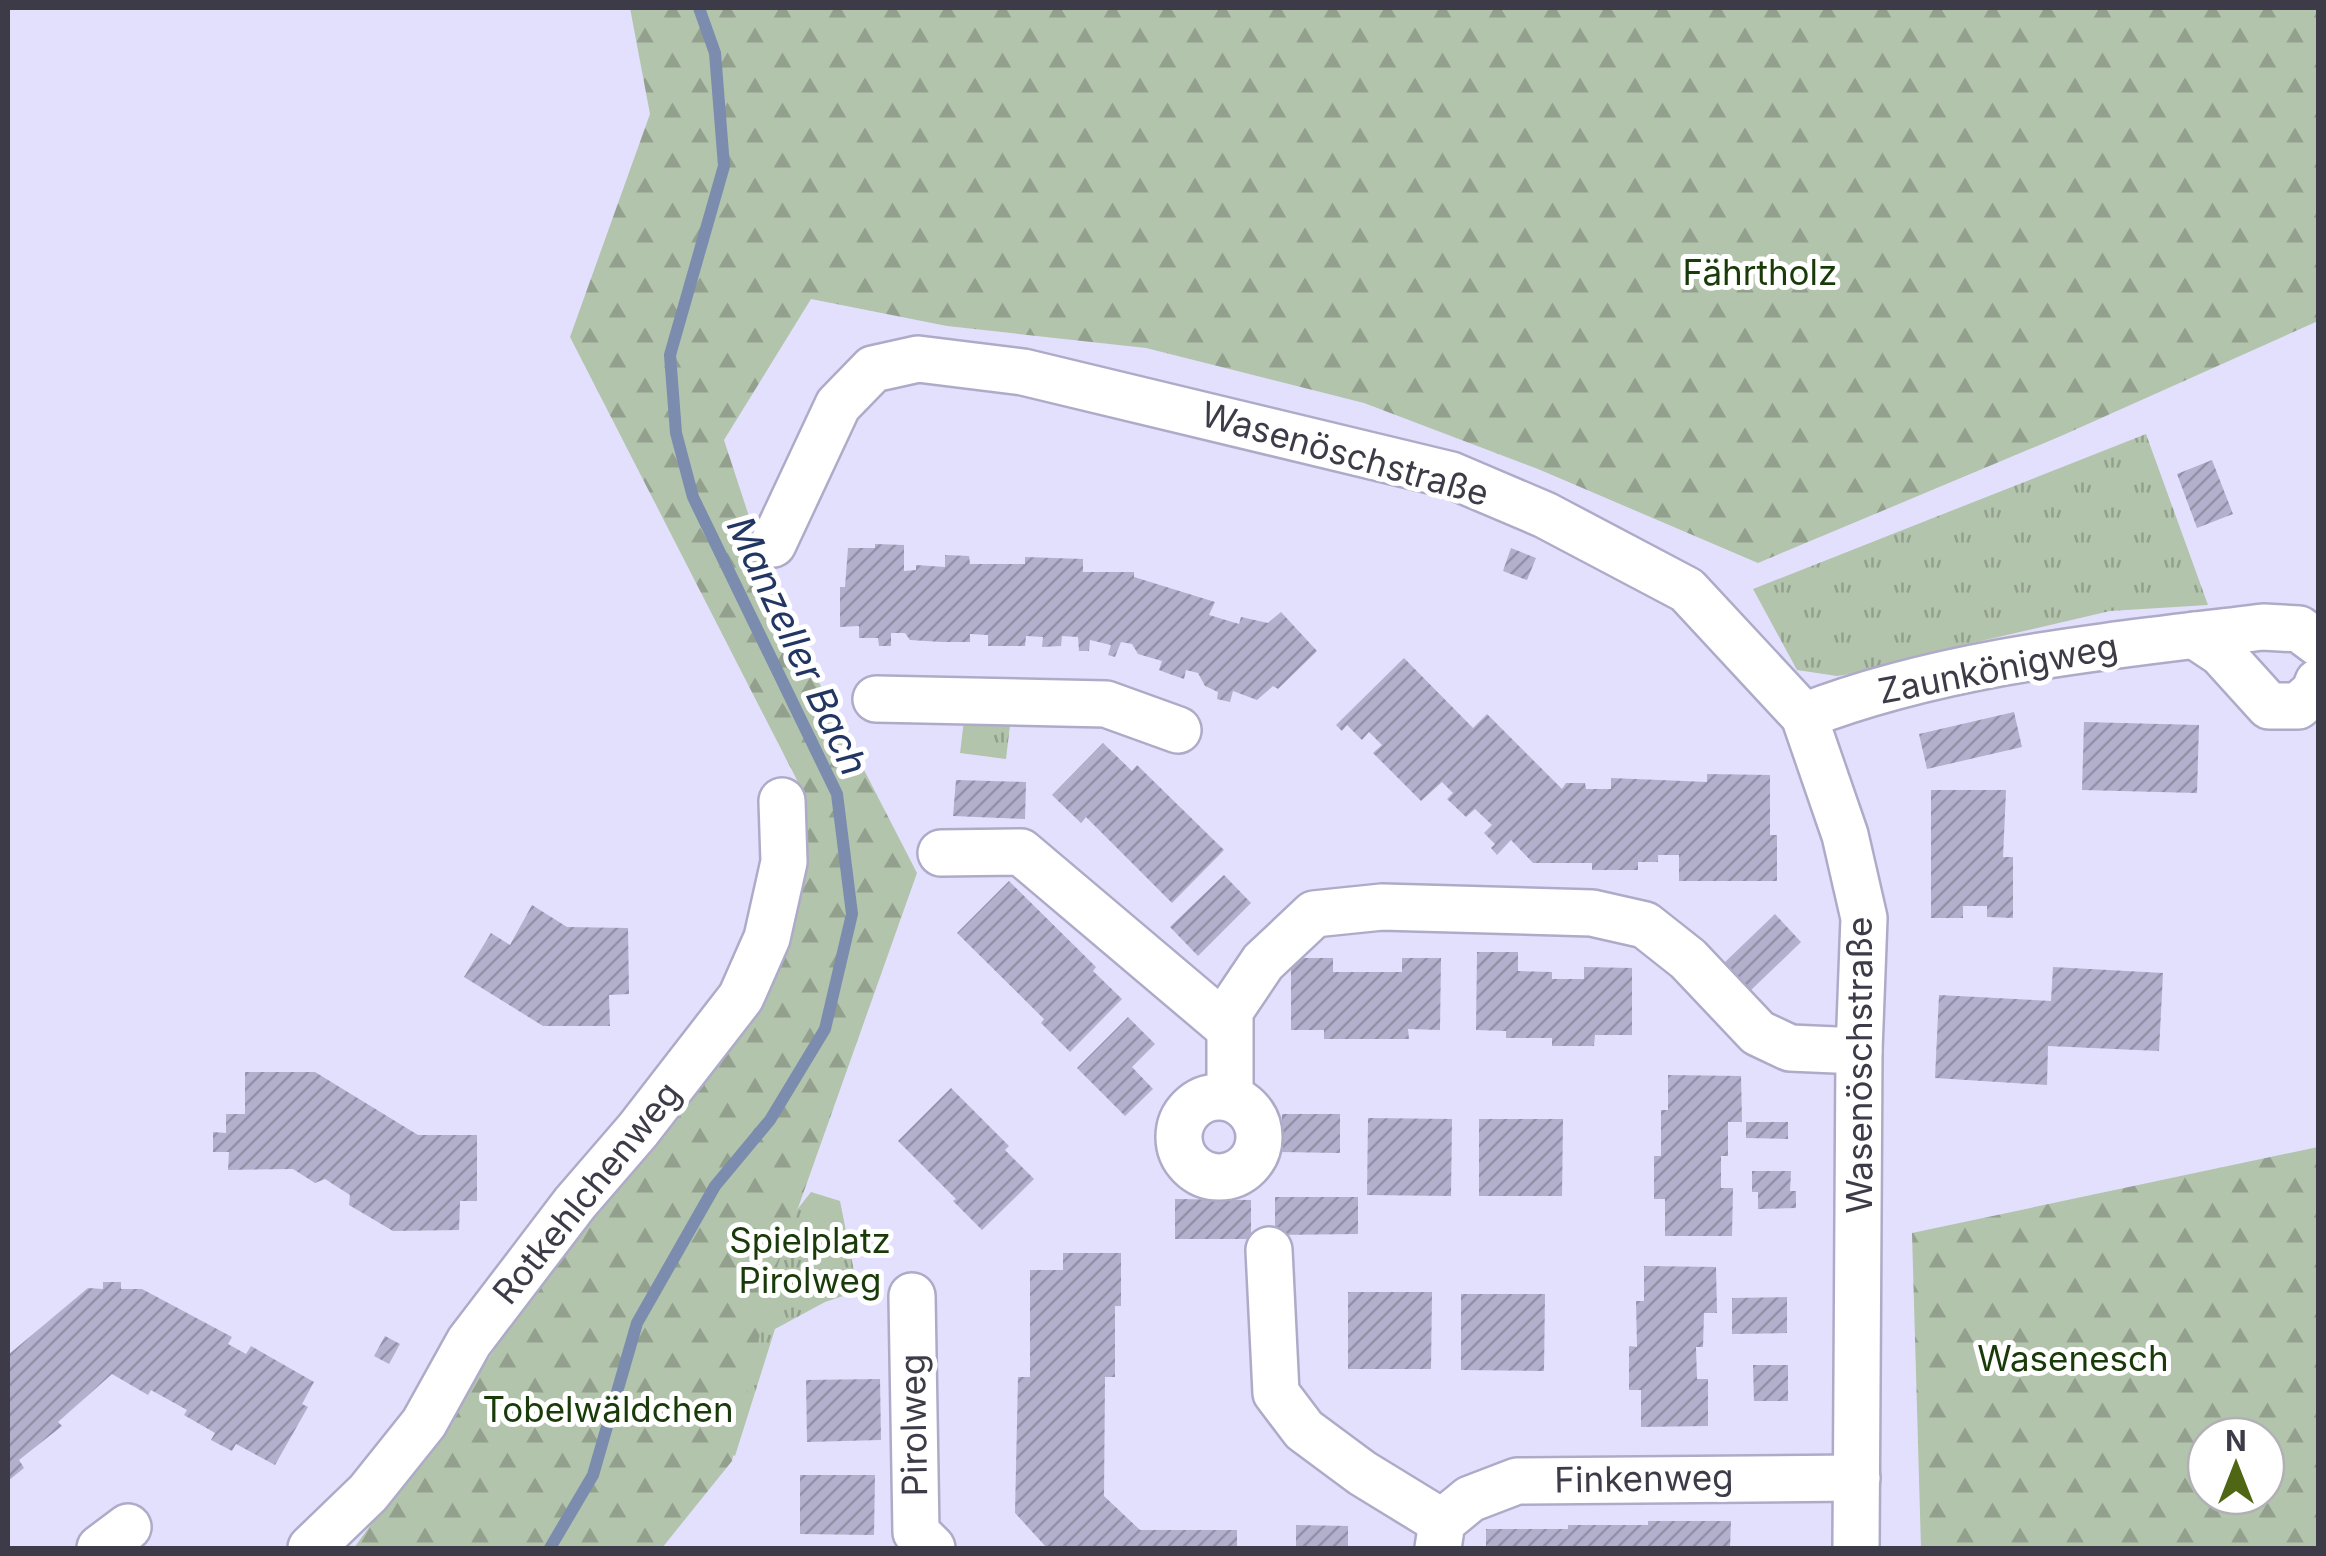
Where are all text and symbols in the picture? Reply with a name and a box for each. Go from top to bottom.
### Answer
park label: Fährtholz [1683,251,1837,293]
street label: Wasenöschstraße [1197,392,1494,514]
water label: Manzeller Bach [718,509,878,782]
street label: Zaunkönigweg [1875,624,2121,712]
street label: Wasenöschstraße [1838,917,1880,1213]
street label: Rotkehlchenweg [484,1073,689,1312]
park label: Spielplatz Pirolweg [729,1219,891,1301]
park label: Wasenesch [1977,1337,2169,1379]
street label: Pirolweg [891,1353,935,1497]
park label: Tobelwäldchen [482,1388,734,1430]
north arrow [2186,1416,2286,1516]
text: N [2225,1424,2247,1458]
street label: Finkenweg [1554,1455,1734,1501]

